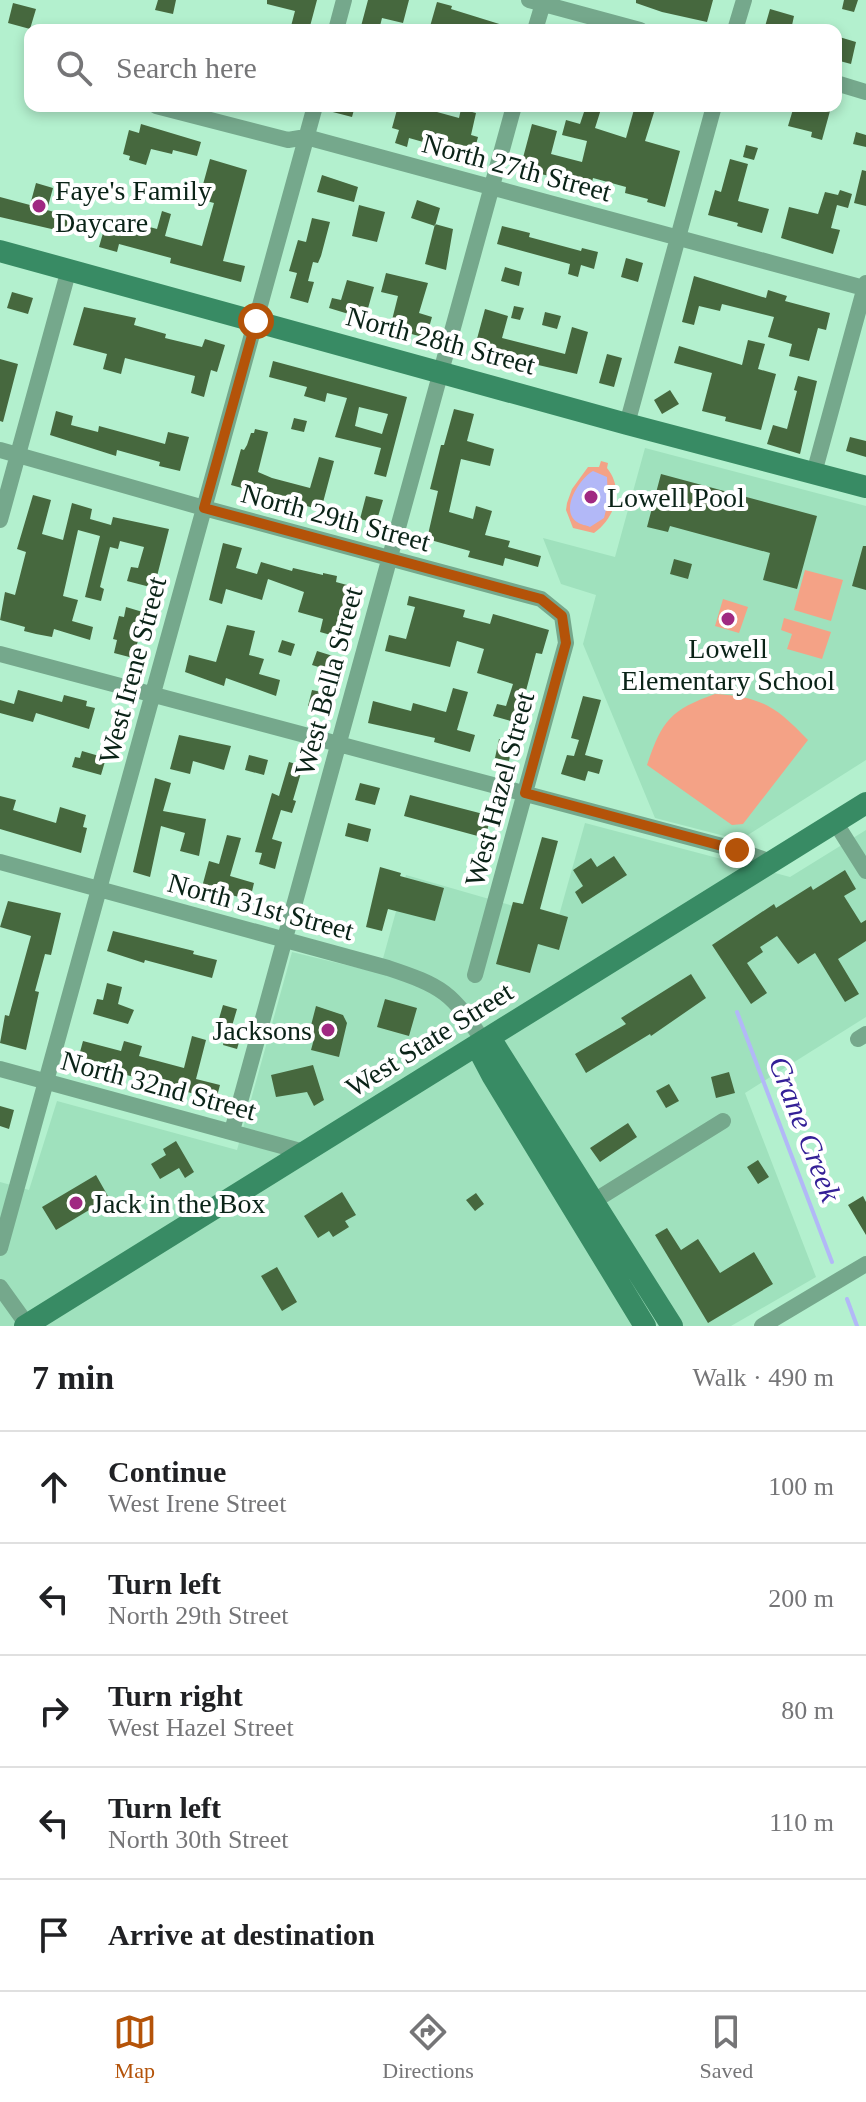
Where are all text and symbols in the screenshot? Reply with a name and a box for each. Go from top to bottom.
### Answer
search box [24,24,842,112]
icon: search [52,46,96,90]
text: Search here [116,51,257,84]
street label: North 27th Street [419,127,615,208]
place label: Faye's Family Daycare [55,175,212,238]
marker: Faye's Family Daycare [30,197,48,215]
street label: North 28th Street [343,300,539,381]
route start [238,303,274,339]
street label: North 29th Street [238,477,434,558]
place label: Lowell Pool [607,482,745,513]
marker: Lowell Pool [582,488,600,506]
street label: West Irene Street [93,573,172,767]
street label: West Bella Street [288,583,369,779]
marker: Lowell Elementary School [719,610,737,628]
place label: Lowell Elementary School [621,633,835,696]
street label: West Hazel Street [459,688,540,890]
route end [719,832,755,868]
street label: North 31st Street [164,867,357,946]
street label: West State Street [340,976,518,1103]
place label: Jacksons [212,1015,312,1046]
marker: Jacksons [319,1021,337,1039]
street label: North 32nd Street [58,1045,260,1126]
water label: Crane Creek [763,1051,849,1207]
place label: Jack in the Box [92,1188,265,1219]
marker: Jack in the Box [67,1194,85,1212]
text: 7 min [32,1359,114,1396]
text: Walk · 490 m [692,1363,834,1392]
text: Continue [108,1455,226,1488]
icon: ahead [32,1465,76,1509]
text: 100 m [768,1472,834,1501]
text: West Irene Street [108,1489,286,1518]
text: Turn left [108,1567,221,1600]
icon: left [32,1577,76,1621]
text: 200 m [768,1584,834,1613]
text: North 29th Street [108,1601,289,1630]
text: Turn right [108,1679,243,1712]
icon: right [32,1689,76,1733]
text: 80 m [781,1696,834,1725]
text: West Hazel Street [108,1713,294,1742]
text: Turn left [108,1791,221,1824]
icon: left [32,1801,76,1845]
text: 110 m [769,1808,834,1837]
text: North 30th Street [108,1825,289,1854]
icon: arrive [32,1913,76,1957]
text: Arrive at destination [108,1918,375,1951]
tab: Map [113,2010,157,2084]
tab: Directions [382,2010,474,2084]
tab: Saved [699,2010,753,2084]

